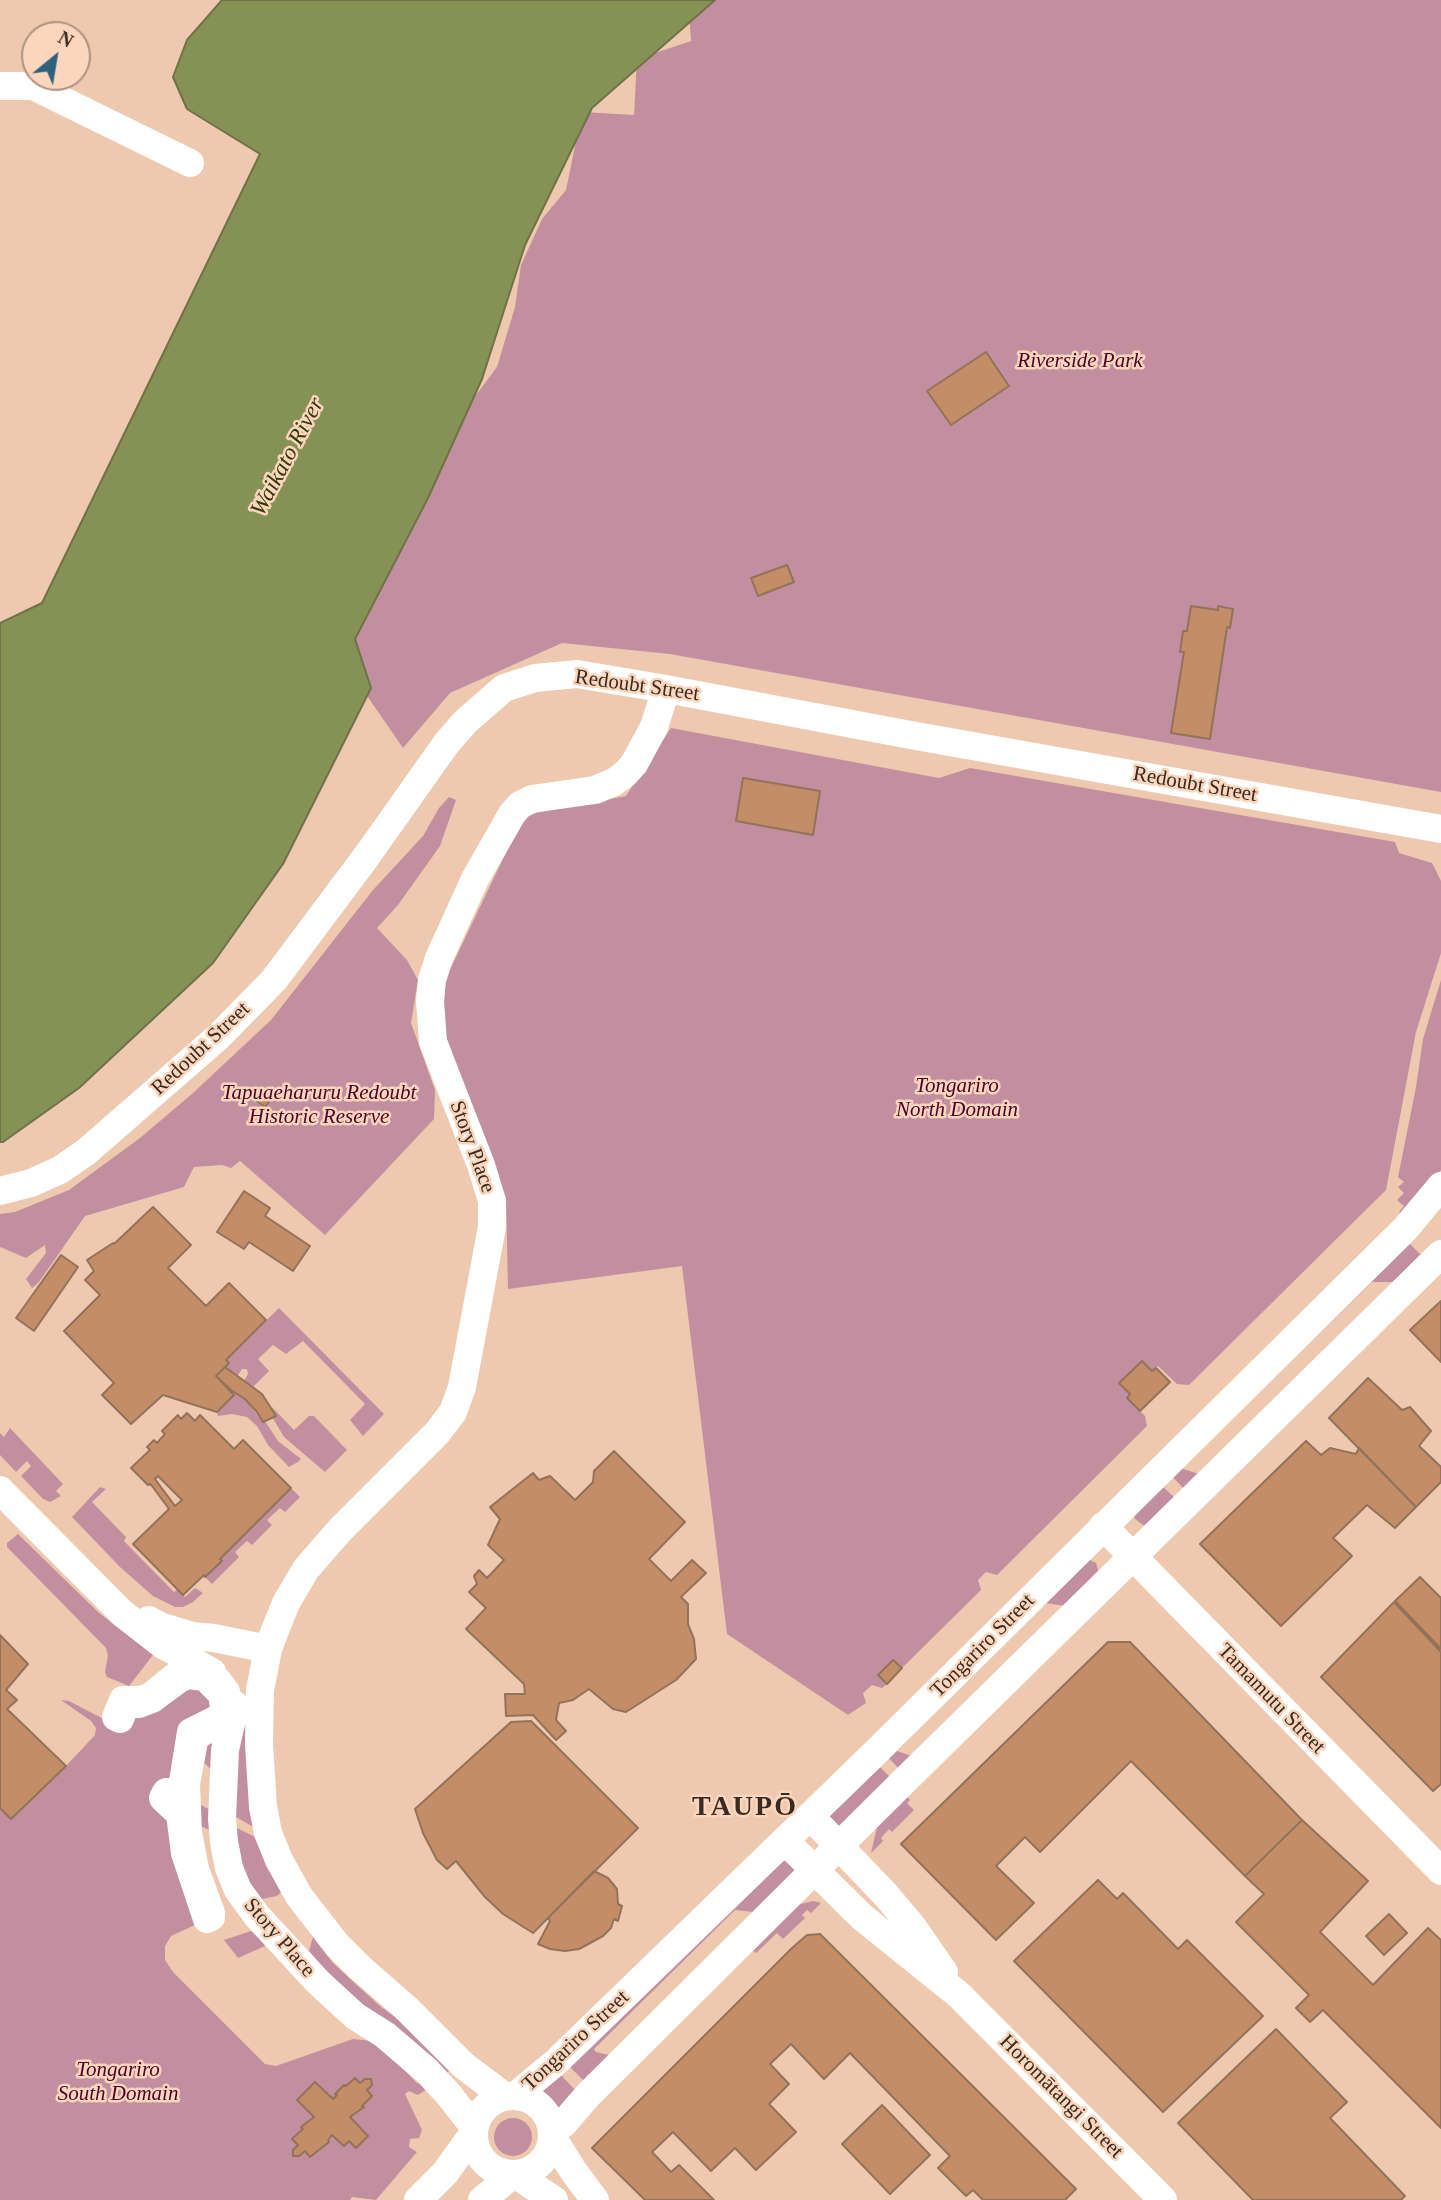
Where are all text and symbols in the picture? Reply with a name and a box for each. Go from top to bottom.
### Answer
north arrow [21,21,91,91]
text: N [55,27,77,52]
park label: Riverside Park [1017,348,1143,374]
water label: Waikato River [245,393,331,521]
street label: Redoubt Street [573,665,701,707]
street label: Redoubt Street [1131,762,1259,808]
street label: Redoubt Street [147,997,255,1101]
park label: Tongariro North Domain [896,1073,1018,1123]
park label: Tapuaeharuru Redoubt Historic Reserve [222,1080,416,1130]
street label: Story Place [444,1097,500,1197]
street label: Tongariro Street [926,1589,1040,1703]
street label: Tamamutu Street [1212,1639,1330,1759]
district label: TAUPŌ [693,1791,797,1825]
street label: Story Place [238,1893,320,1983]
street label: Tongariro Street [517,1985,635,2097]
street label: Horomātangi Street [994,2030,1128,2164]
park label: Tongariro South Domain [58,2057,178,2107]

